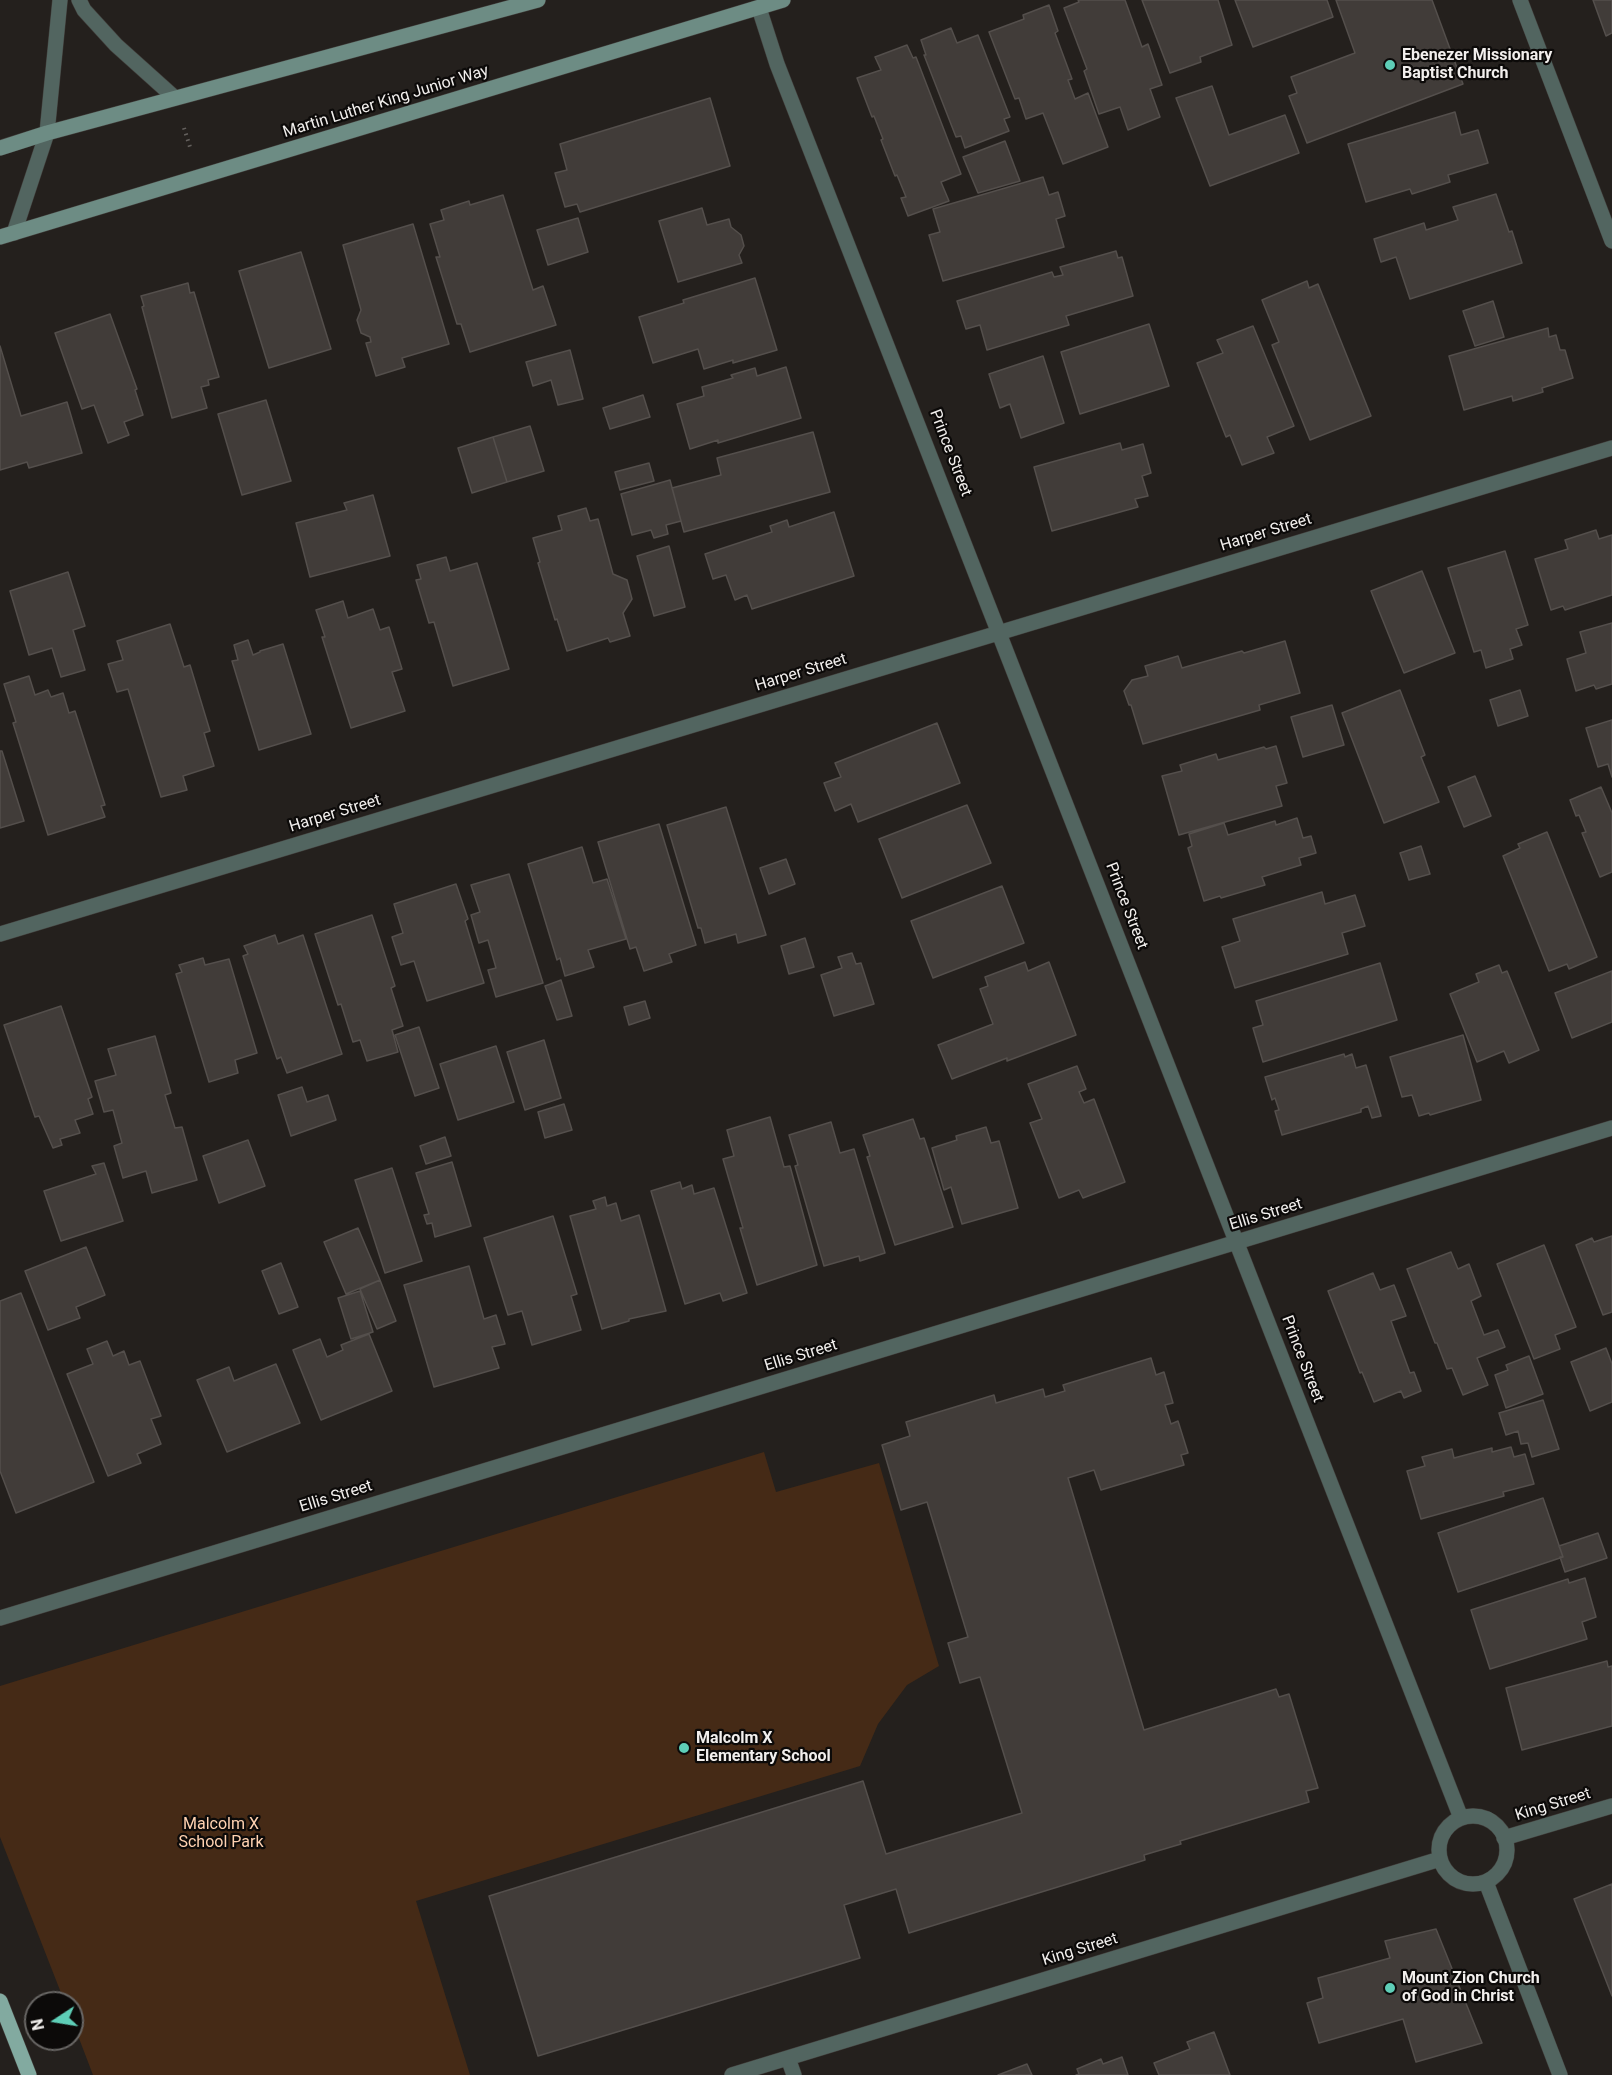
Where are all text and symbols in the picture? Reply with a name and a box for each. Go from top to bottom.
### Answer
place label: Ebenezer Missionary Baptist Church [1402,46,1552,84]
marker: Ebenezer Missionary Baptist Church [1383,58,1397,72]
street label: Martin Luther King Junior Way [281,62,491,142]
street label: Prince Street [925,407,975,499]
street label: Harper Street [1218,510,1314,556]
street label: Harper Street [753,650,849,696]
street label: Harper Street [287,791,383,837]
street label: Prince Street [1101,860,1151,952]
street label: Ellis Street [1227,1195,1305,1235]
street label: Prince Street [1277,1313,1327,1405]
street label: Ellis Street [762,1336,840,1376]
street label: Ellis Street [297,1477,375,1517]
place label: Malcolm X Elementary School [696,1729,831,1767]
marker: Malcolm X Elementary School [677,1741,691,1755]
street label: King Street [1513,1784,1593,1826]
park label: Malcolm X School Park [178,1815,264,1853]
street label: King Street [1040,1929,1120,1971]
place label: Mount Zion Church of God in Christ [1402,1969,1540,2007]
marker: Mount Zion Church of God in Christ [1383,1981,1397,1995]
north arrow [24,1991,84,2051]
text: N [27,2017,48,2032]

